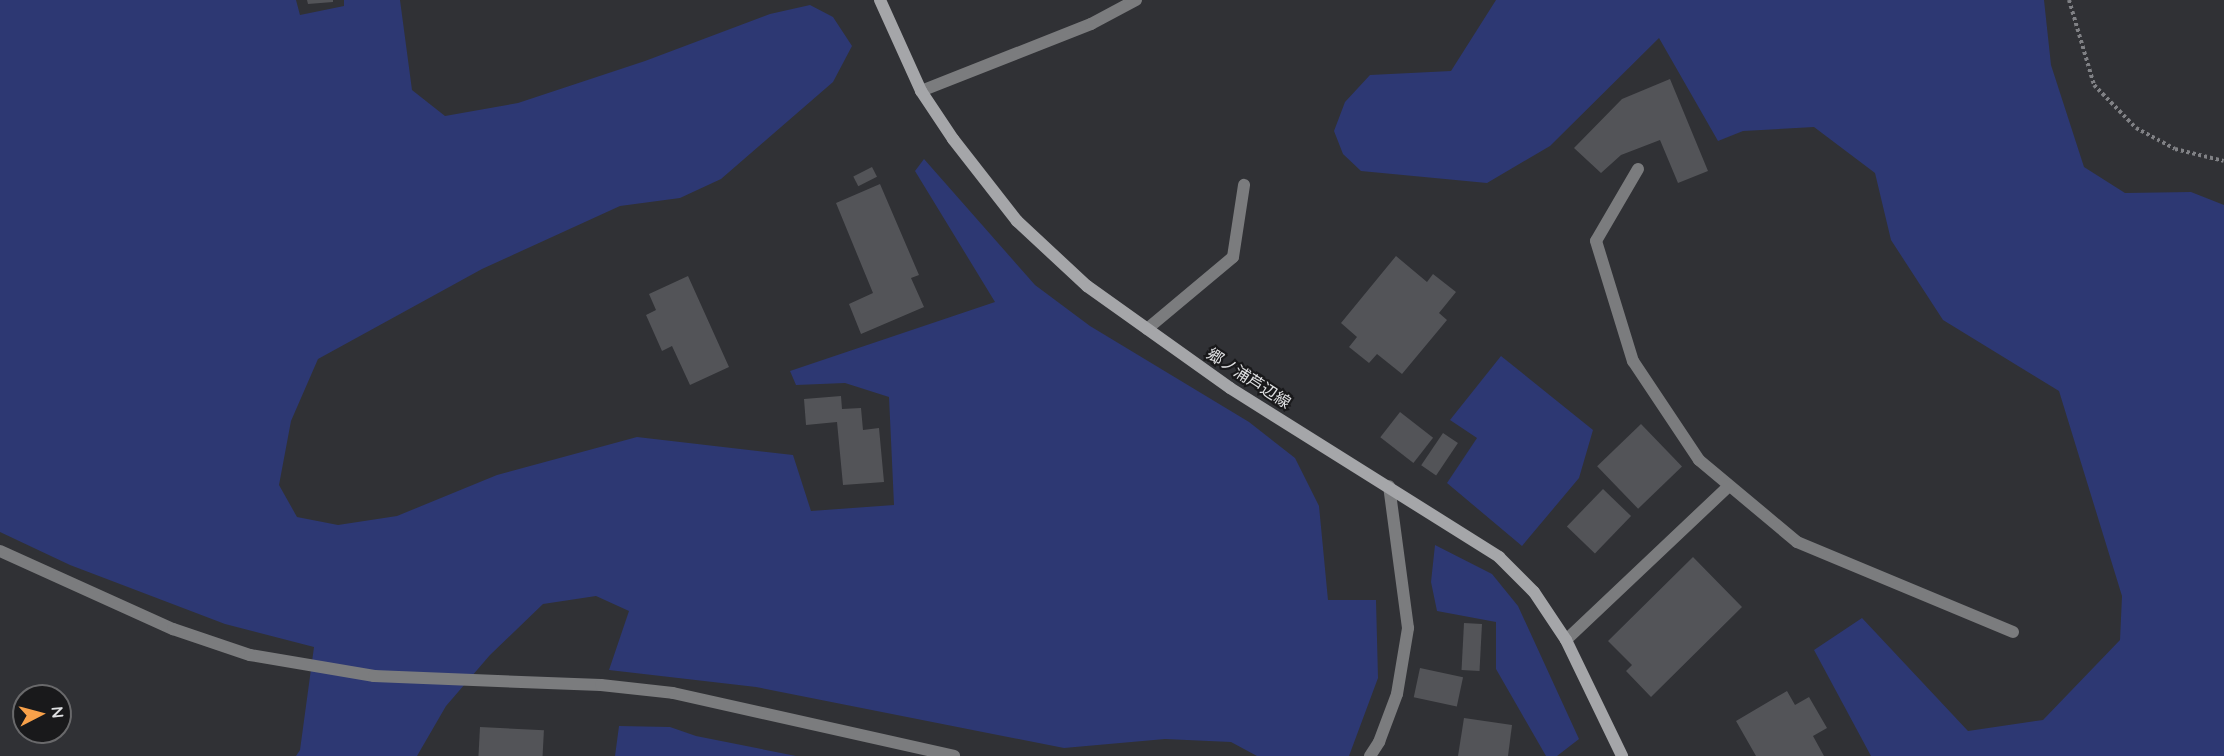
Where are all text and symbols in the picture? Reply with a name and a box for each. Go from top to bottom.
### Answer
street label: 郷ノ浦芦辺線 [1204,344,1294,412]
north arrow [12,684,72,744]
text: N [47,705,68,719]

